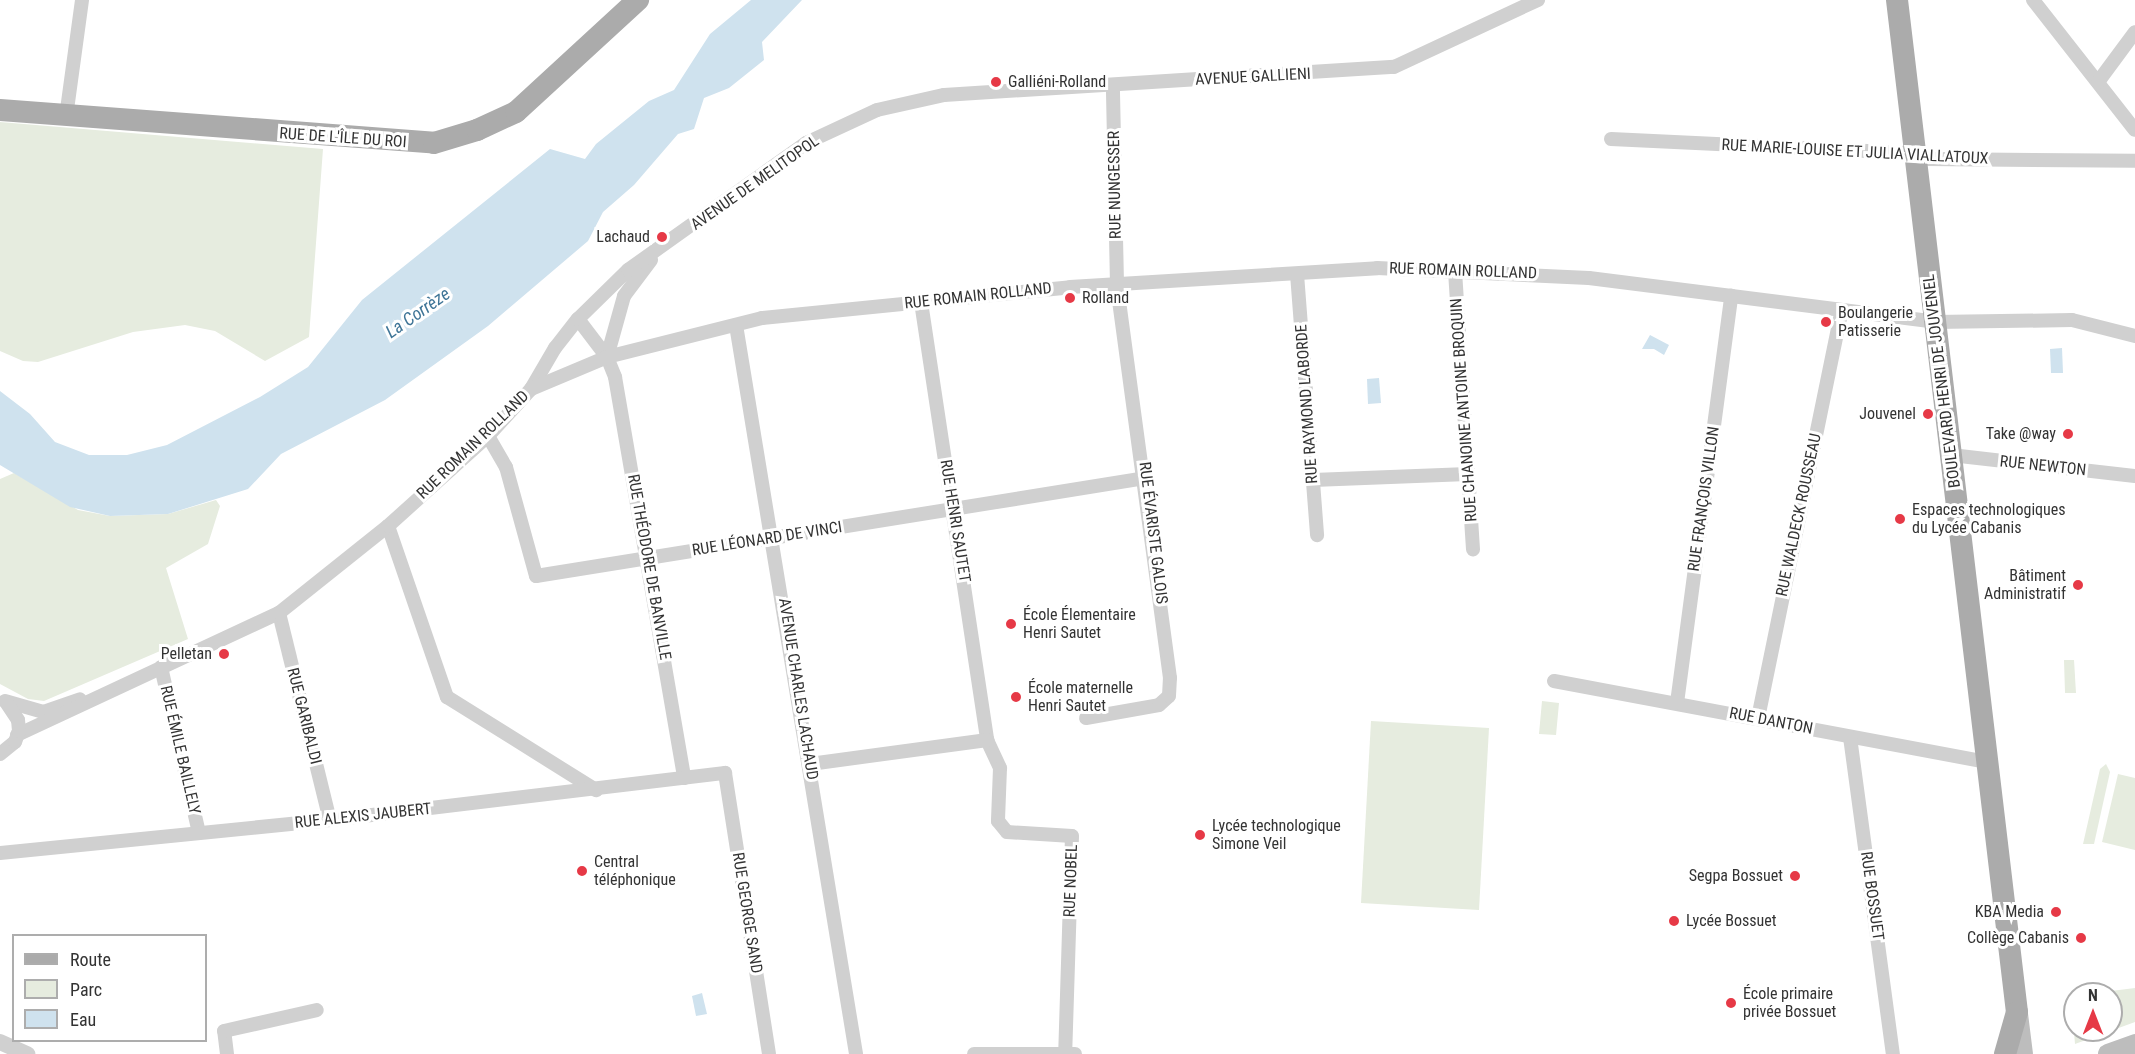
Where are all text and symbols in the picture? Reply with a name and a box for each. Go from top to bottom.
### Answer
street label: AVENUE GALLIENI [1195,64,1311,90]
place label: Galliéni-Rolland [1008,72,1106,92]
marker: Galliéni-Rolland [989,75,1003,89]
street label: RUE DE L'ÎLE DU ROI [279,124,407,152]
street label: RUE NUNGESSER [1104,131,1126,239]
street label: AVENUE DE MELITOPOL [687,132,823,234]
street label: RUE MARIE-LOUISE ET JULIA VIALLATOUX [1721,135,1989,169]
place label: Lachaud [596,227,650,247]
marker: Lachaud [655,230,669,244]
street label: RUE ROMAIN ROLLAND [1389,259,1537,283]
street label: BOULEVARD HENRI DE JOUVENEL [1919,273,1965,489]
street label: RUE ROMAIN ROLLAND [903,279,1053,313]
water label: La Corrèze [382,283,454,343]
place label: Rolland [1082,288,1129,308]
marker: Rolland [1063,291,1077,305]
street label: RUE CHANOINE ANTOINE BROQUIN [1447,298,1481,522]
place label: Boulangerie Patisserie [1838,303,1913,341]
marker: Boulangerie Patisserie [1819,315,1833,329]
street label: RUE RAYMOND LABORDE [1292,324,1322,484]
street label: RUE ROMAIN ROLLAND [413,387,533,503]
place label: Jouvenel [1859,404,1916,424]
marker: Jouvenel [1921,407,1935,421]
place label: Take @way [1986,424,2056,444]
street label: RUE FRANÇOIS VILLON [1684,425,1724,573]
marker: Take @way [2061,427,2075,441]
street label: RUE WALDECK ROUSSEAU [1772,432,1826,598]
street label: RUE NEWTON [1999,452,2087,480]
street label: RUE HENRI SAUTET [936,458,974,584]
street label: RUE ÉVARISTE GALOIS [1135,461,1171,605]
street label: RUE THÉODORE DE BANVILLE [623,472,675,662]
place label: Espaces technologiques du Lycée Cabanis [1912,500,2066,538]
marker: Espaces technologiques du Lycée Cabanis [1893,512,1907,526]
street label: RUE LÉONARD DE VINCI [691,518,843,560]
place label: Bâtiment Administratif [1984,566,2066,604]
marker: Bâtiment Administratif [2071,578,2085,592]
street label: AVENUE CHARLES LACHAUD [774,597,822,781]
place label: École Élementaire Henri Sautet [1023,605,1136,643]
marker: École Élementaire Henri Sautet [1004,617,1018,631]
place label: Pelletan [161,644,212,664]
marker: Pelletan [217,647,231,661]
street label: RUE GARIBALDI [283,666,325,766]
place label: École maternelle Henri Sautet [1028,678,1133,716]
street label: RUE ÉMILE BAILLELY [156,684,204,816]
marker: École maternelle Henri Sautet [1009,690,1023,704]
street label: RUE DANTON [1728,704,1814,738]
street label: RUE ALEXIS JAUBERT [294,799,432,833]
place label: Lycée technologique Simone Veil [1212,816,1341,854]
marker: Lycée technologique Simone Veil [1193,828,1207,842]
street label: RUE NOBEL [1060,844,1082,918]
street label: RUE BOSSUET [1856,850,1888,942]
street label: RUE GEORGE SAND [728,851,766,975]
place label: Central téléphonique [594,852,676,890]
marker: Central téléphonique [575,864,589,878]
place label: Segpa Bossuet [1689,866,1783,886]
marker: Segpa Bossuet [1788,869,1802,883]
place label: KBA Media [1975,902,2044,922]
marker: KBA Media [2049,905,2063,919]
place label: Lycée Bossuet [1686,911,1777,931]
marker: Lycée Bossuet [1667,914,1681,928]
place label: Collège Cabanis [1967,928,2069,948]
marker: Collège Cabanis [2074,931,2088,945]
legend [12,934,207,1042]
text: Route [70,949,111,970]
text: Parc [70,979,102,1000]
north arrow [2063,982,2123,1042]
place label: École primaire privée Bossuet [1743,984,1836,1022]
text: N [2088,986,2098,1005]
marker: École primaire privée Bossuet [1724,996,1738,1010]
text: Eau [70,1009,96,1030]

